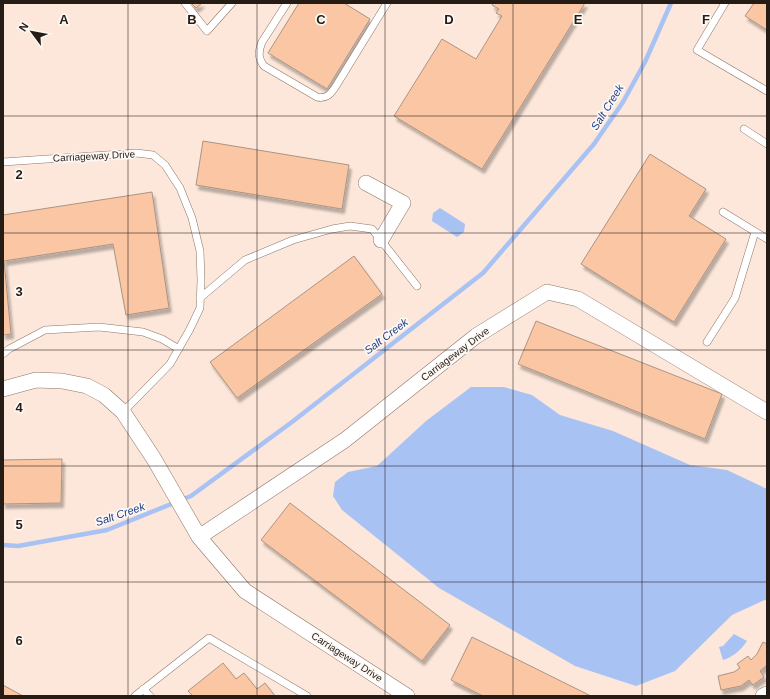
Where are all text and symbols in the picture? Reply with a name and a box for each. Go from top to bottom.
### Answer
north arrow [12,12,52,52]
text: A [59,12,69,27]
text: B [187,12,197,27]
text: C [316,12,326,27]
text: D [444,12,454,27]
text: E [574,12,583,27]
text: F [702,12,710,27]
text: N [16,20,31,33]
water label: Salt Creek [588,82,626,132]
street label: Carriageway Drive [53,148,136,164]
text: 2 [15,167,23,182]
text: 3 [15,284,23,299]
water label: Salt Creek [362,315,411,356]
street label: Carriageway Drive [419,325,492,383]
text: 4 [15,400,23,415]
water label: Salt Creek [94,500,147,528]
text: 5 [15,517,23,532]
street label: Carriageway Drive [310,630,385,684]
text: 6 [15,633,23,648]

